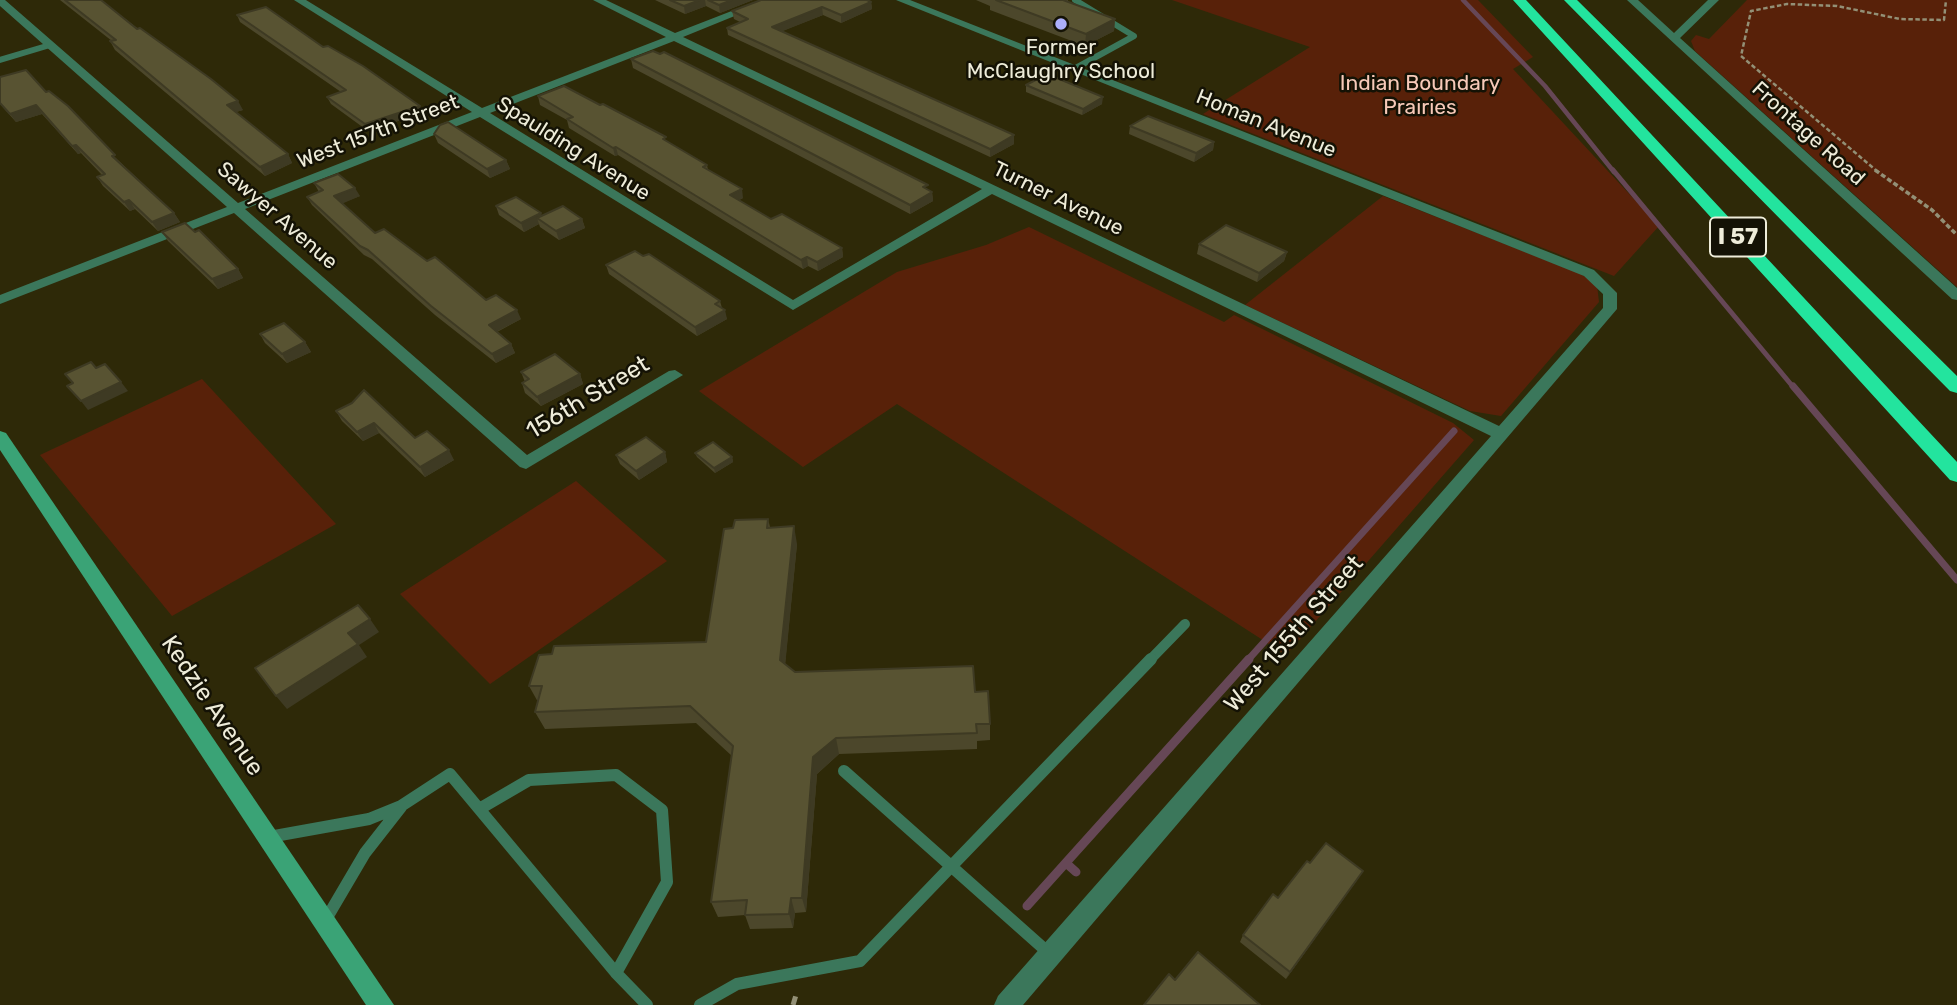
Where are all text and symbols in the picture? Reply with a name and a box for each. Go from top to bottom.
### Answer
marker: Former McClaughry School [1053,16,1069,32]
place label: Former McClaughry School [967,35,1155,85]
park label: Indian Boundary Prairies [1340,71,1500,121]
street label: Frontage Road [1746,77,1870,191]
street label: Homan Avenue [1192,84,1340,164]
street label: West 157th Street [294,90,462,174]
street label: Spaulding Avenue [492,92,654,206]
street label: Turner Avenue [989,156,1127,242]
street label: Sawyer Avenue [212,157,342,275]
road number: I 57 [1710,218,1766,256]
street label: 156th Street [521,350,655,446]
street label: West 155th Street [1218,550,1370,718]
street label: Kedzie Avenue [155,630,269,782]

